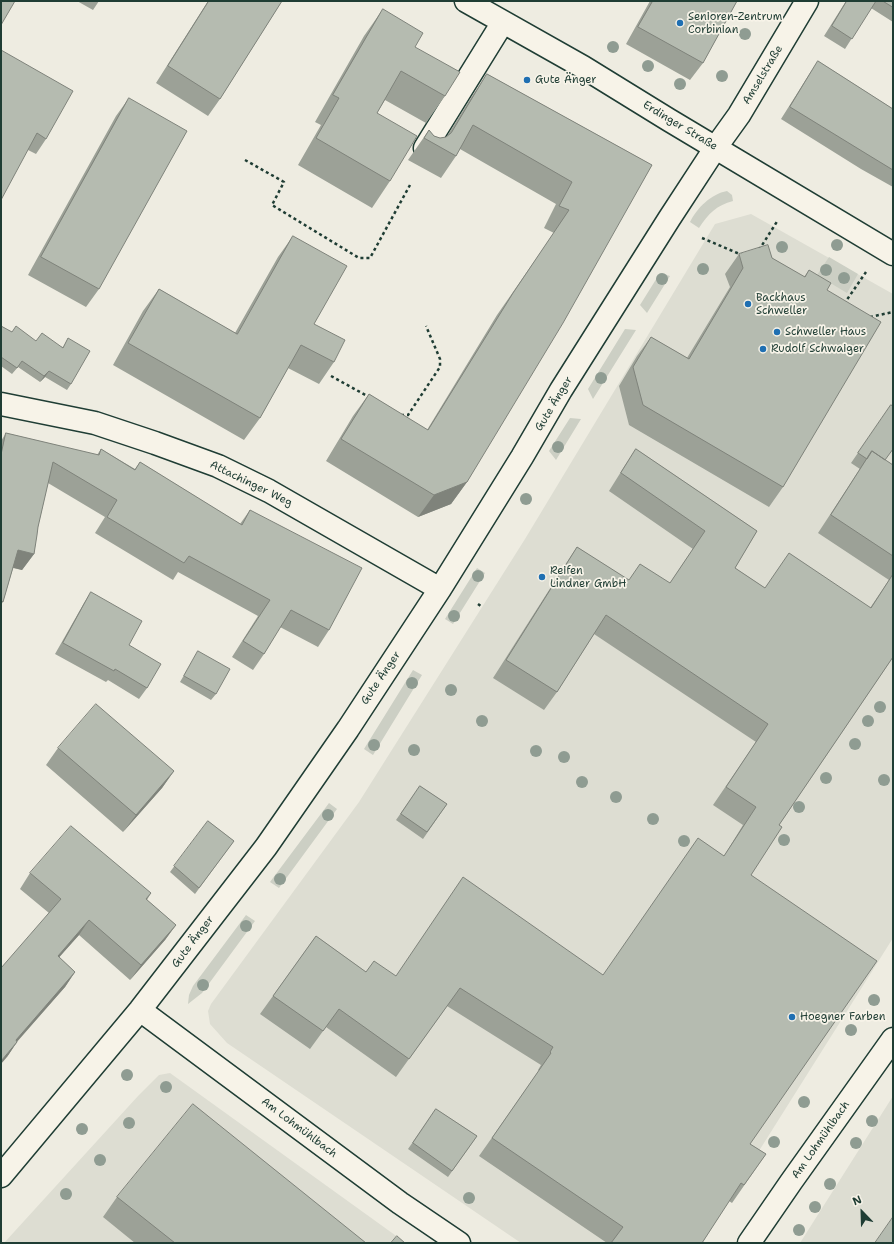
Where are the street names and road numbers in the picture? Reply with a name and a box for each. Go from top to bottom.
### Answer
street label: Amselstraße [740,43,786,107]
street label: Erdinger Straße [640,99,720,153]
street label: Gute Änger [532,374,576,434]
street label: Attachinger Weg [208,458,294,510]
street label: Gute Änger [358,649,404,707]
street label: Gute Änger [169,913,217,971]
street label: Am Lohmühlbach [258,1095,340,1161]
street label: Am Lohmühlbach [789,1099,853,1181]

